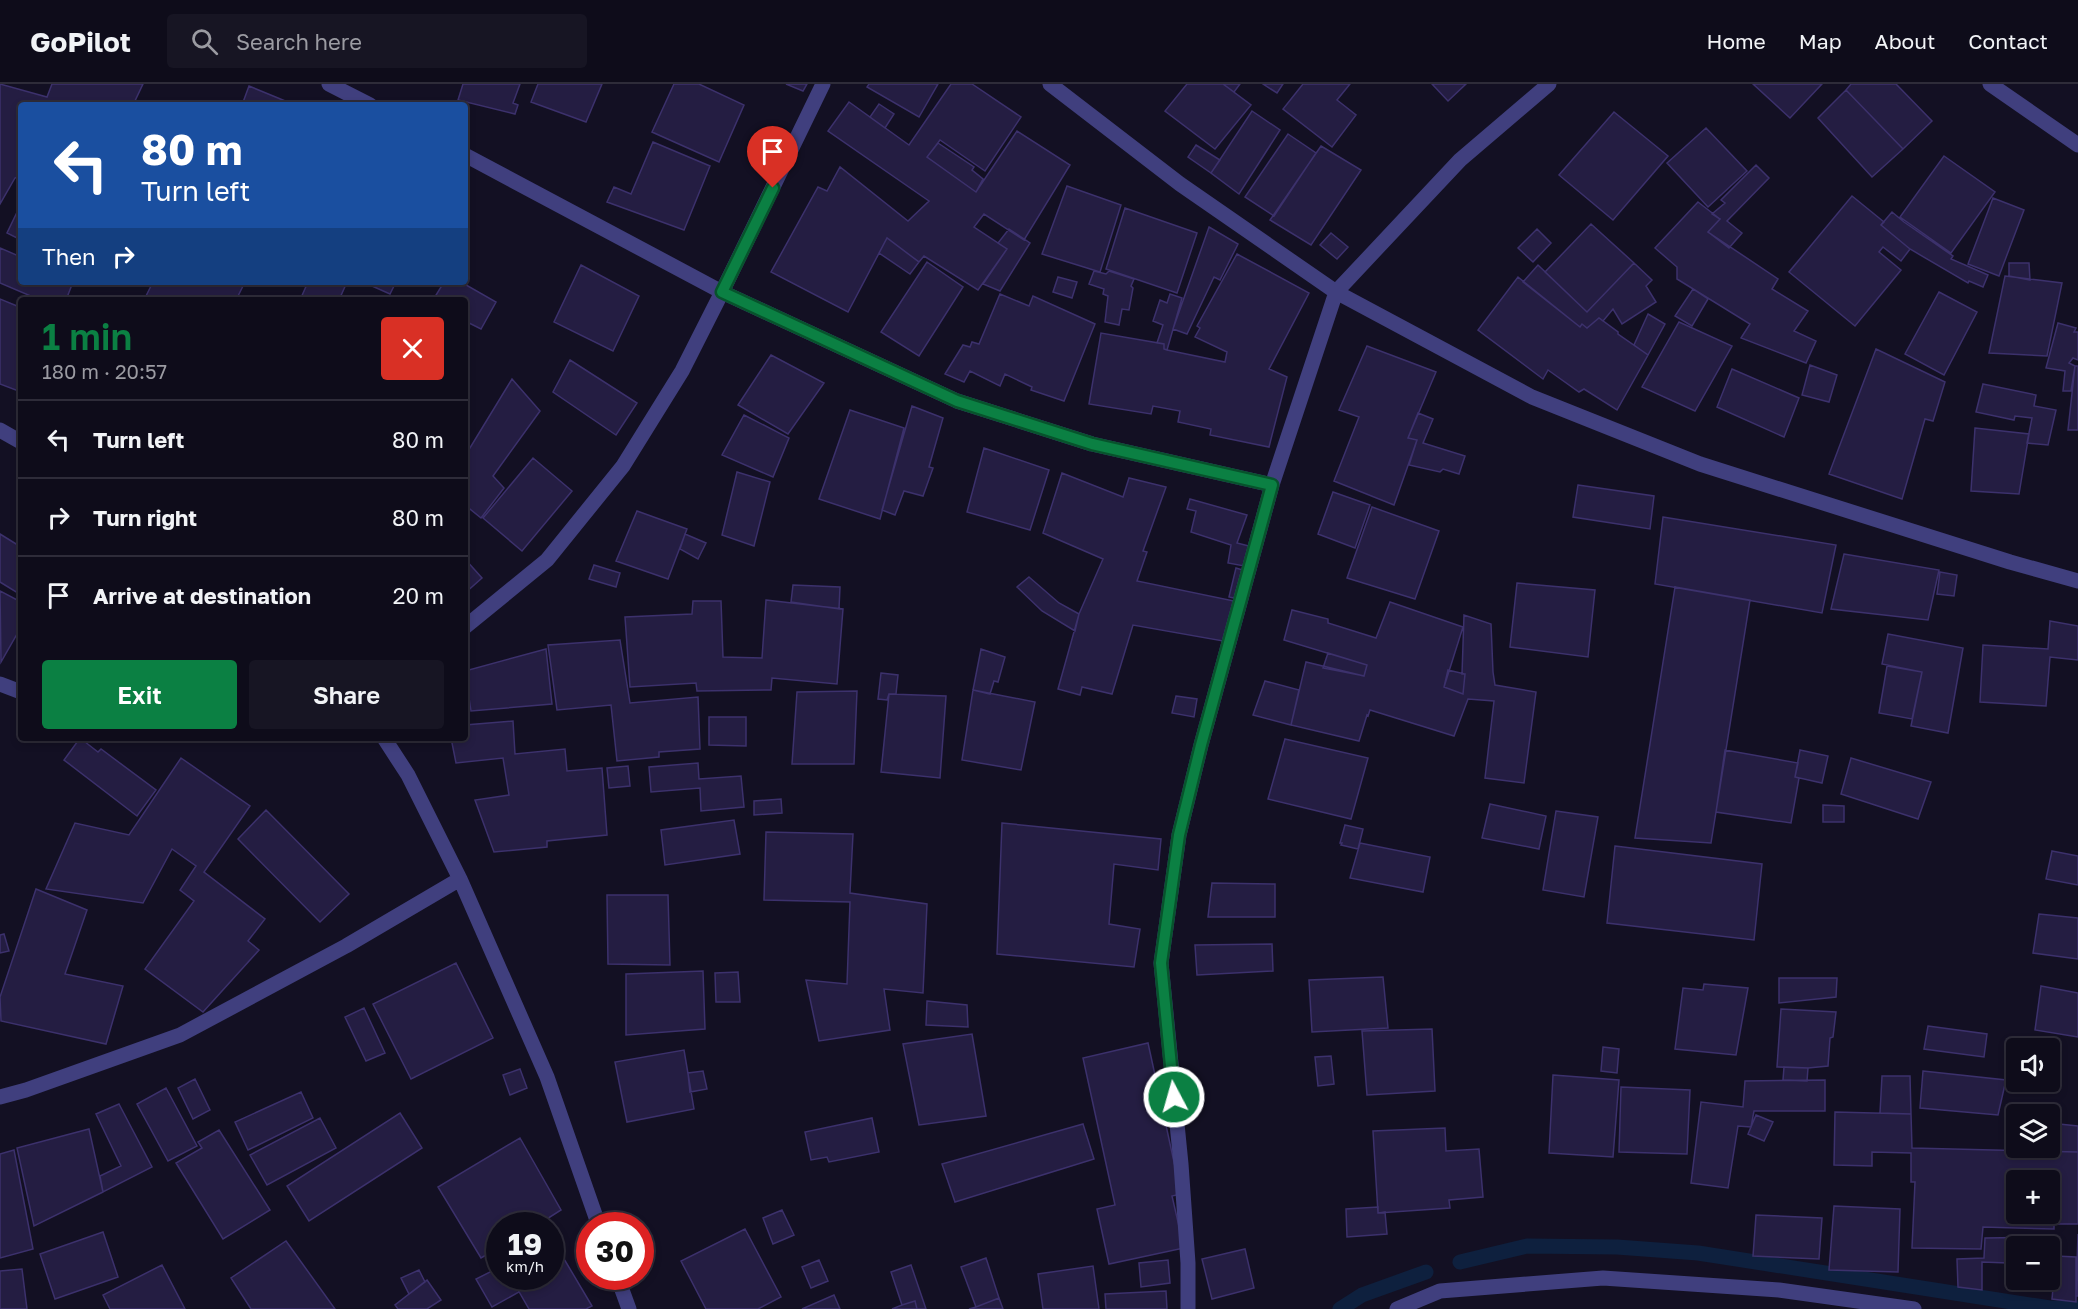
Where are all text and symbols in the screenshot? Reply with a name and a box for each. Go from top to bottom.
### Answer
search box [167,14,587,68]
text: GoPilot [30,25,131,58]
icon: search [188,25,221,58]
text: Search here [236,28,362,55]
text: Home [1706,28,1766,54]
text: Map [1799,28,1842,54]
text: About [1875,28,1935,54]
text: Contact [1968,28,2048,54]
text: 80 m [141,124,242,174]
icon: left [42,126,120,204]
pin [747,126,798,188]
icon: arrive [756,135,789,168]
text: Turn left [141,175,250,207]
icon: right [107,240,140,273]
text: Then [42,243,95,270]
text: 1 min [42,315,132,358]
button: close [381,317,444,380]
text: 180 m · 20:57 [42,359,167,383]
icon: left [42,423,75,456]
text: Turn left [93,426,184,453]
text: 80 m [392,426,444,453]
icon: right [42,501,75,534]
text: Turn right [93,504,197,531]
text: 80 m [392,504,444,531]
icon: arrive [42,579,75,612]
text: Arrive at destination [93,582,311,609]
text: 20 m [393,582,444,609]
button: Exit [42,660,237,729]
button: Share [249,660,444,729]
map controls [2006,1038,2060,1290]
button: sound [2006,1038,2060,1092]
position arrow [1142,1065,1206,1129]
button: layers [2006,1104,2060,1158]
button: + [2006,1170,2060,1224]
speed limit sign: 30 [576,1212,654,1290]
text: 19 [508,1226,542,1262]
button: − [2006,1236,2060,1290]
text: km/h [506,1257,544,1275]

